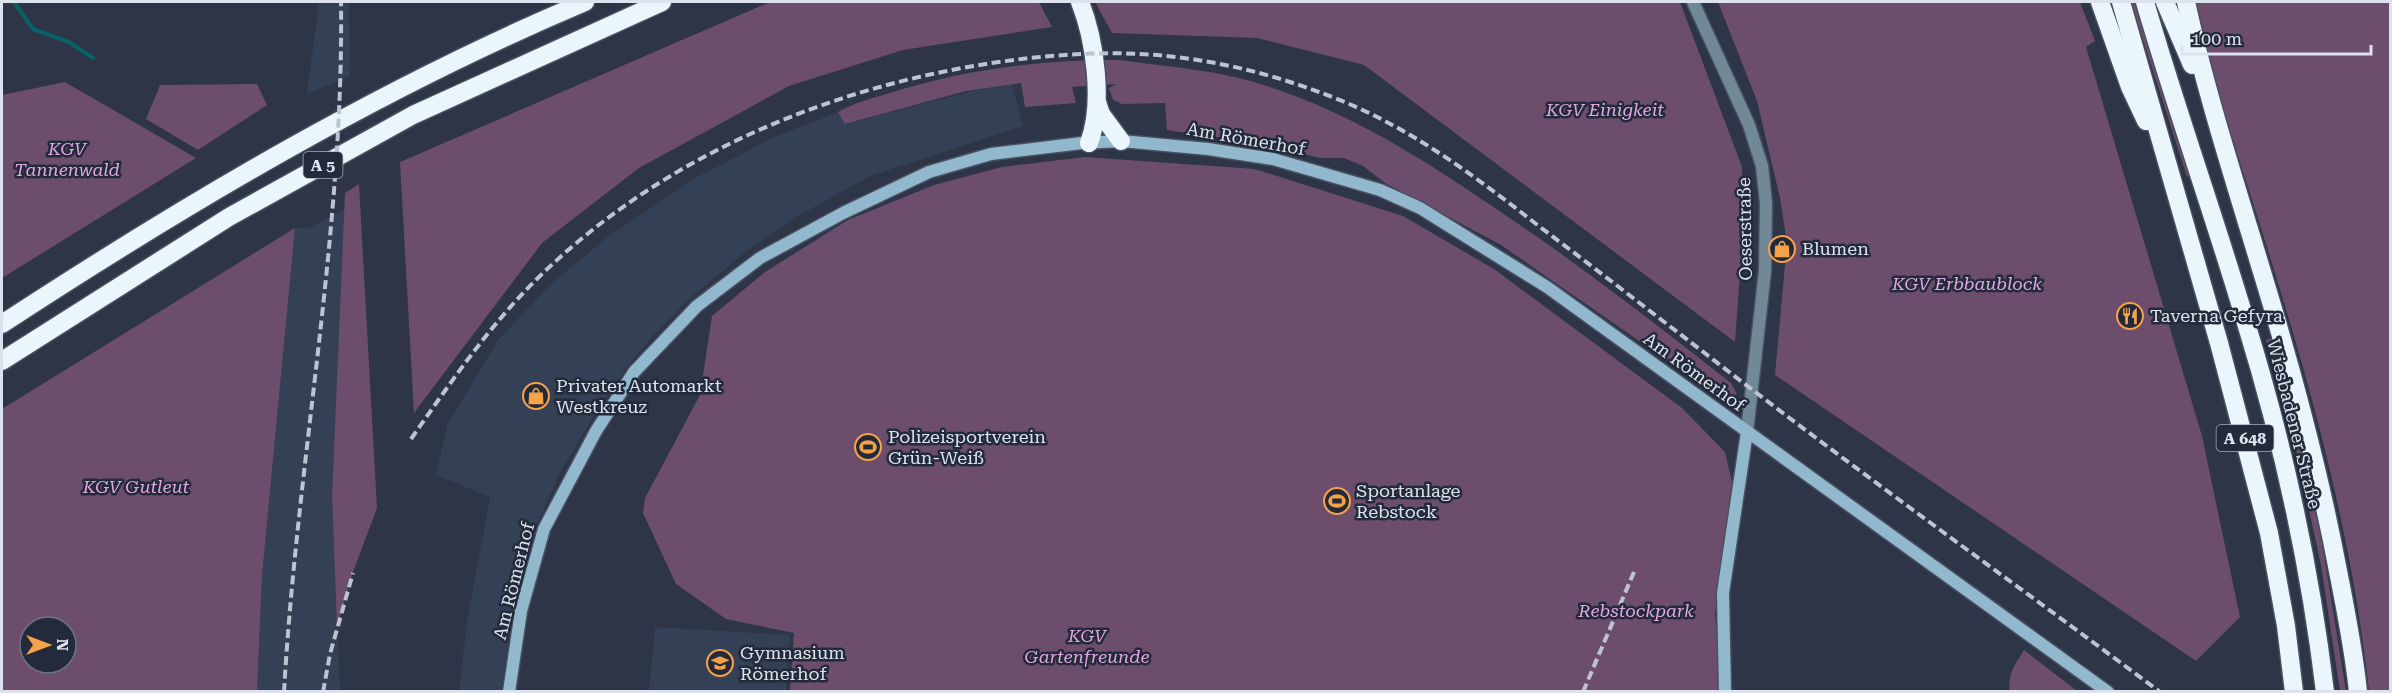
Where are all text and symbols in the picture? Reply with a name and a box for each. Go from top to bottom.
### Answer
scale bar [2182,18,2371,56]
text: 100 m [2191,28,2242,49]
park label: KGV Einigkeit [1545,99,1664,120]
street label: Am Römerhof [1185,118,1308,159]
park label: KGV Tannenwald [14,138,120,180]
road number: A 5 [304,152,342,178]
street label: Oeserstraße [1733,177,1756,281]
shop icon: Blumen [1767,234,1797,264]
place label: Blumen [1802,238,1869,259]
park label: KGV Erbbaublock [1891,273,2042,294]
restaurant icon: Taverna Gefyra [2115,301,2145,331]
place label: Taverna Gefyra [2150,305,2283,326]
street label: Am Römerhof [1640,328,1750,416]
street label: Wiesbadener Straße [2263,337,2326,511]
place label: Privater Automarkt Westkreuz [556,375,722,417]
shop icon: Privater Automarkt Westkreuz [521,381,551,411]
road number: A 648 [2216,425,2274,451]
place label: Polizeisportverein Grün-Weiß [888,426,1046,468]
sports icon: Polizeisportverein Grün-Weiß [853,432,883,462]
park label: KGV Gutleut [82,476,190,497]
place label: Sportanlage Rebstock [1356,480,1461,522]
sports icon: Sportanlage Rebstock [1322,486,1352,516]
street label: Am Römerhof [489,519,538,642]
park label: Rebstockpark [1577,600,1694,621]
north arrow [18,615,78,675]
park label: KGV Gartenfreunde [1024,625,1150,667]
text: N [53,639,72,651]
place label: Gymnasium Römerhof [740,642,845,684]
school or university icon: Gymnasium Römerhof [705,648,735,678]

